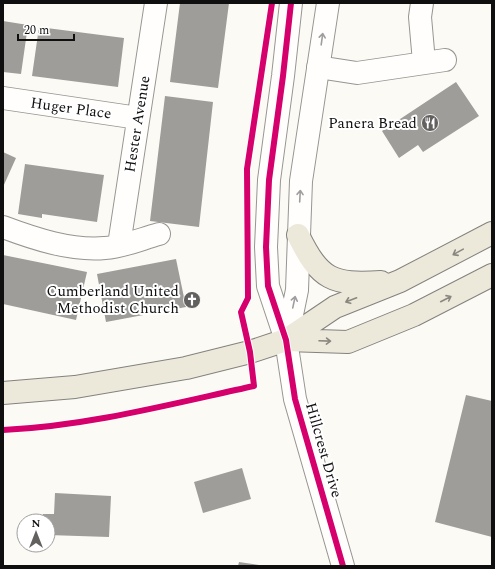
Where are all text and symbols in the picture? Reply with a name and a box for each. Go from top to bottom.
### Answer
scale bar [18,16,74,42]
text: 20 m [24,21,49,40]
one-way arrow [318,33,326,46]
street label: Hester Avenue [119,74,156,174]
street label: Huger Place [29,91,113,126]
place label: Panera Bread [328,112,417,135]
restaurant icon: Panera Bread [420,113,440,133]
one-way arrow [297,190,304,203]
one-way arrow [452,248,464,256]
place label: Cumberland United Methodist Church [47,280,179,320]
church icon: Cumberland United Methodist Church [182,290,202,310]
one-way arrow [440,295,452,302]
one-way arrow [291,296,299,309]
one-way arrow [345,297,357,305]
one-way arrow [318,338,331,345]
street label: Hillcrest Drive [299,400,348,501]
north arrow [16,513,56,553]
text: N [32,515,41,532]

